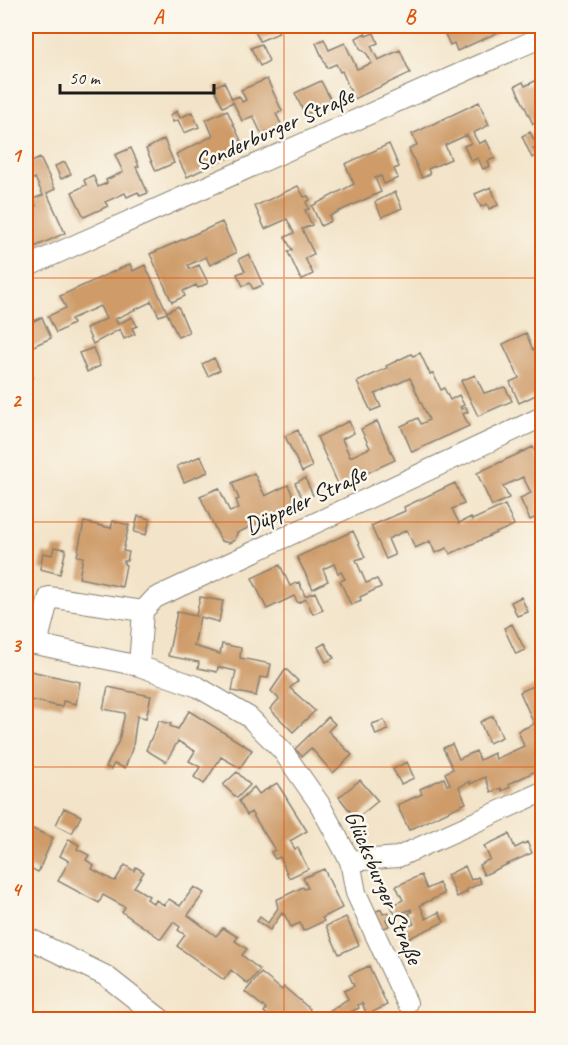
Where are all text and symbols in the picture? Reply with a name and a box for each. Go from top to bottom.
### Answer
text: A [153,4,165,29]
text: B [405,4,417,29]
scale bar [60,57,214,95]
text: 50 m [69,67,102,89]
street label: Sonderburger Straße [190,80,360,177]
text: 1 [12,143,23,168]
text: 2 [12,388,23,413]
street label: Düppeler Straße [240,458,372,541]
text: 3 [12,633,23,658]
street label: Glücksburger Straße [338,806,431,970]
text: 4 [12,877,24,902]

